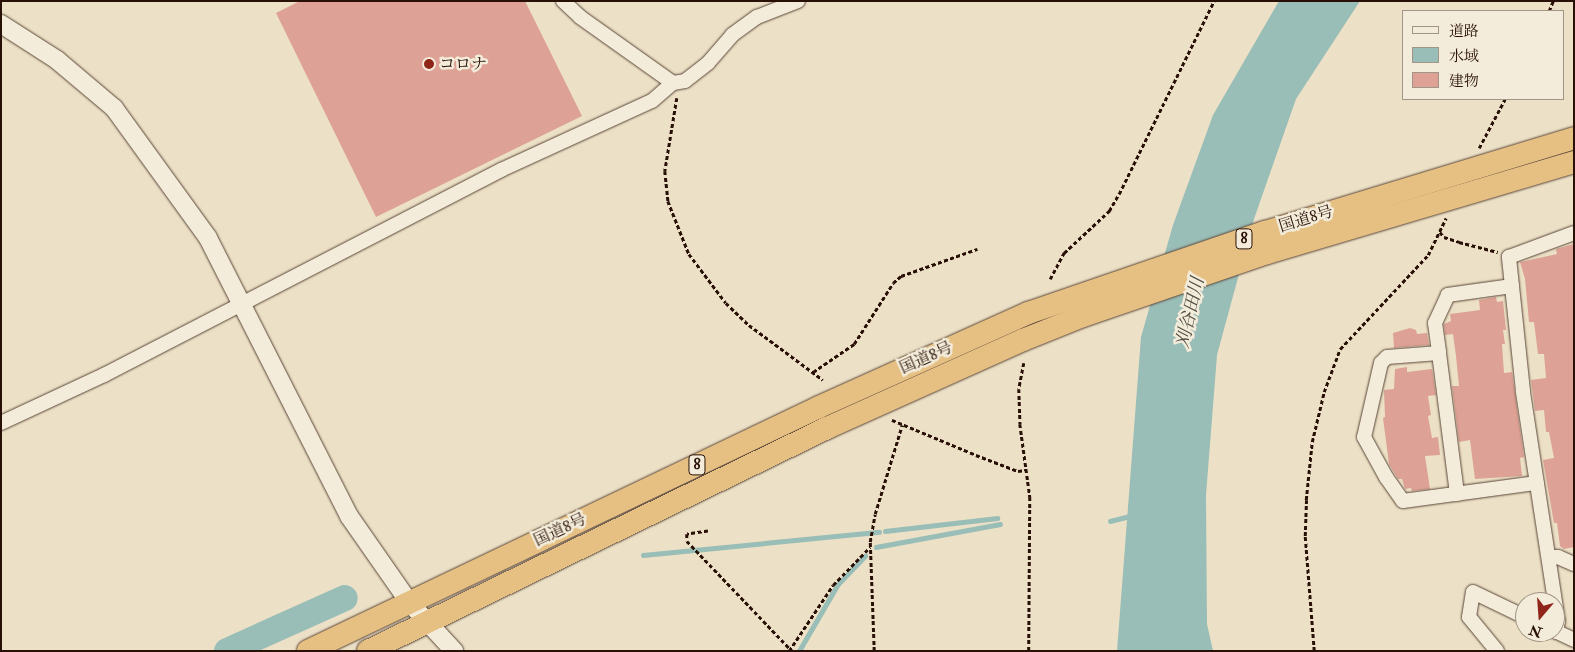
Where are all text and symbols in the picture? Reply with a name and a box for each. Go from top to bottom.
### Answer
legend [1402,10,1565,100]
text: 道路 [1449,22,1479,41]
text: 水域 [1449,47,1479,66]
place label: コロナ [439,54,487,74]
marker: コロナ [423,58,435,70]
text: 建物 [1449,72,1479,91]
street label: 国道8号 [1277,202,1335,236]
road number: 8 [1235,226,1253,252]
water label: 刈谷田川 [1172,275,1210,351]
street label: 国道8号 [897,338,955,378]
road number: 8 [688,452,706,478]
street label: 国道8号 [531,510,589,550]
north arrow [1515,592,1565,642]
text: N [1527,621,1544,641]

